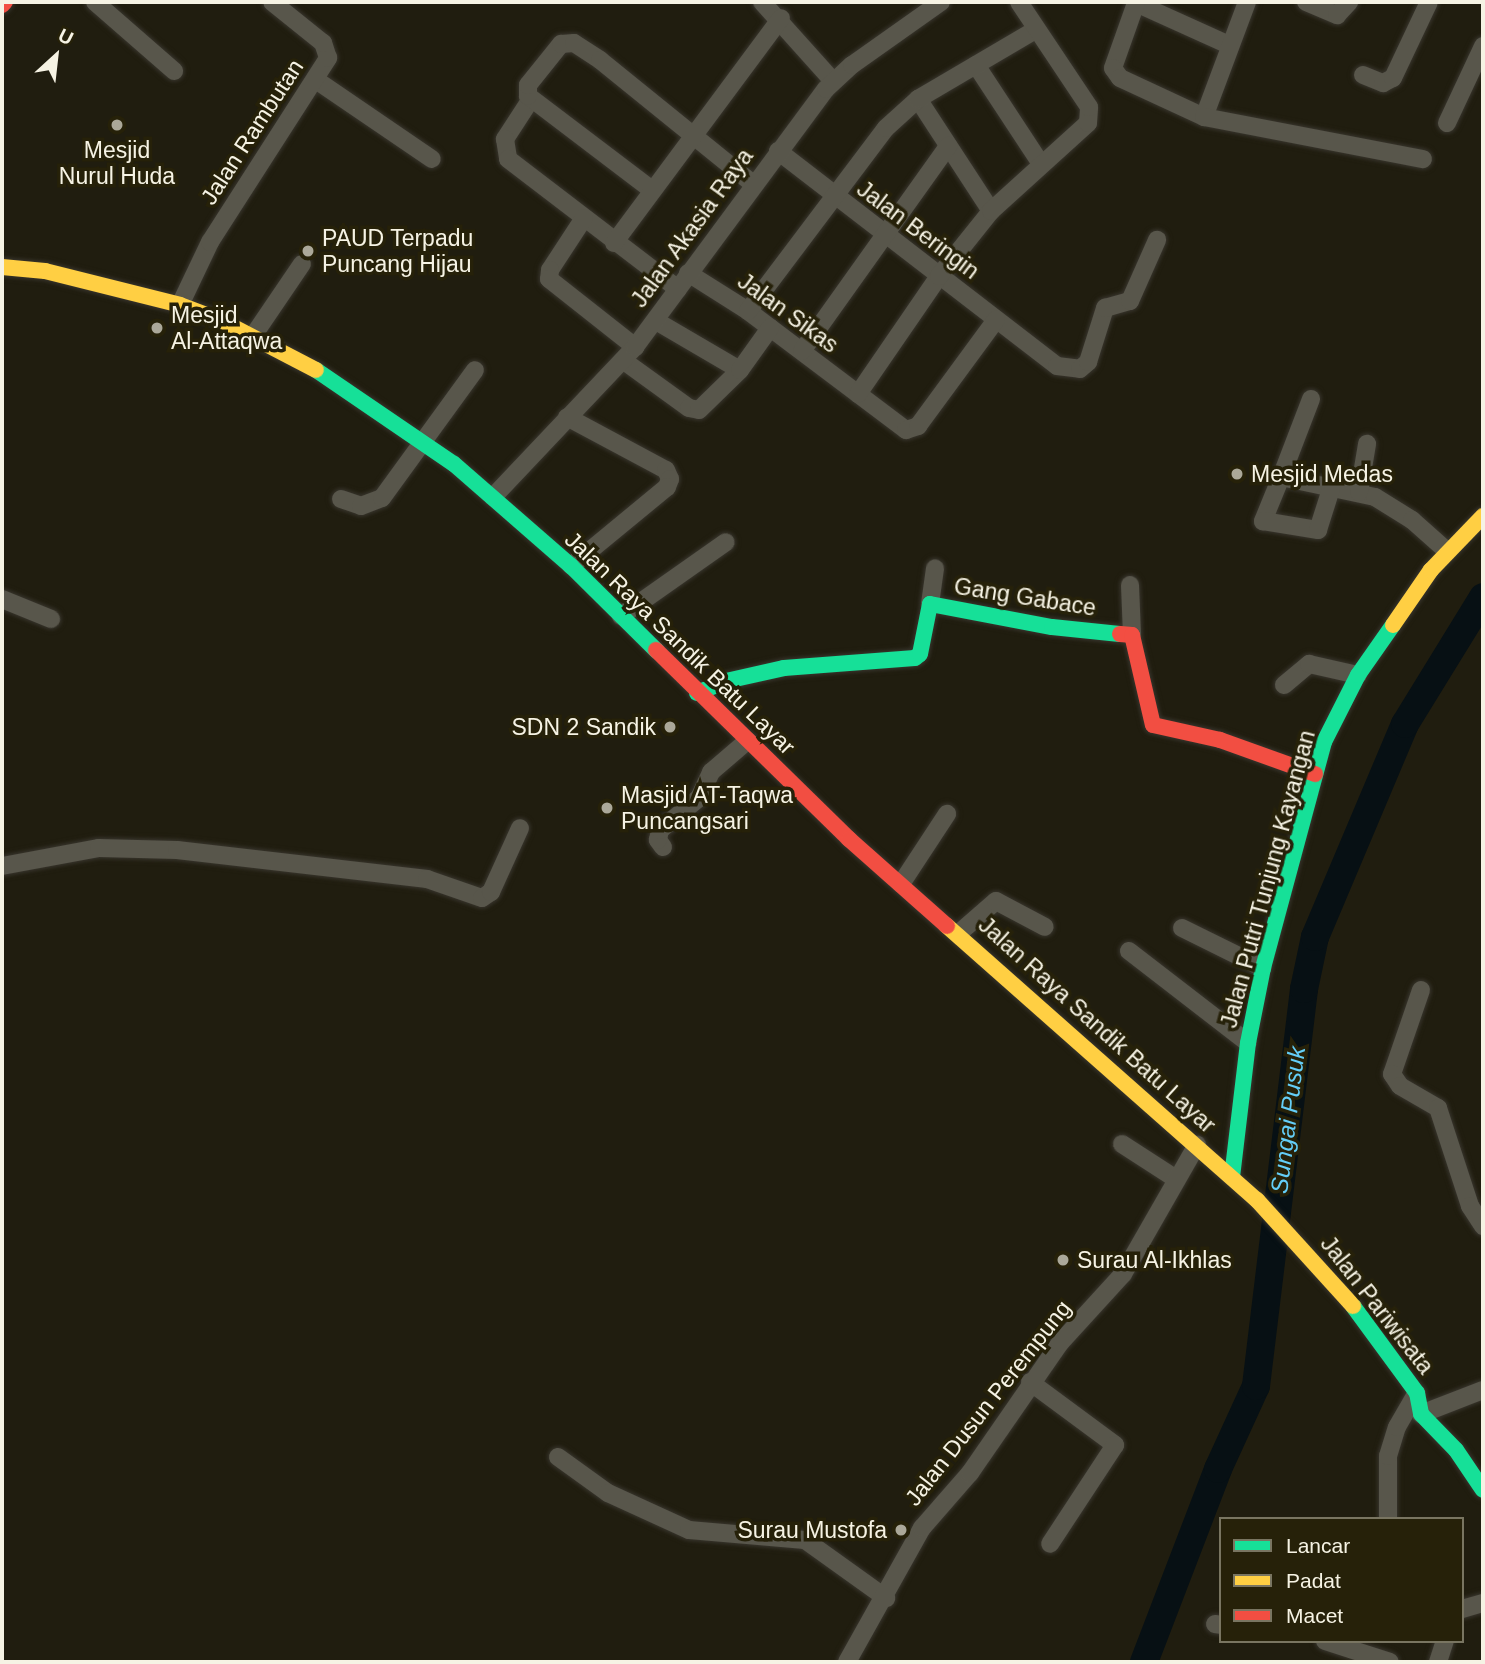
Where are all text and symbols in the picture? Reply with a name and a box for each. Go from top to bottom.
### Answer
north arrow [21,21,91,91]
text: U [55,24,77,49]
street label: Jalan Rambutan [195,54,309,210]
marker: Mesjid Nurul Huda [109,117,125,133]
place label: Mesjid Nurul Huda [59,136,175,190]
street label: Jalan Akasia Raya [625,143,759,313]
street label: Jalan Beringin [851,175,985,285]
place label: PAUD Terpadu Puncang Hijau [322,224,474,278]
marker: PAUD Terpadu Puncang Hijau [300,243,316,259]
street label: Jalan Sikas [732,267,844,359]
place label: Mesjid Al-Attaqwa [171,301,282,355]
marker: Mesjid Al-Attaqwa [149,320,165,336]
place label: Mesjid Medas [1251,460,1393,488]
marker: Mesjid Medas [1229,466,1245,482]
street label: Jalan Raya Sandik Batu Layar [559,526,801,760]
street label: Gang Gabace [952,572,1098,622]
place label: SDN 2 Sandik [512,713,656,741]
marker: SDN 2 Sandik [662,719,678,735]
street label: Jalan Putri Tunjung Kayangan [1215,727,1321,1031]
place label: Masjid AT-Taqwa Puncangsari [621,781,794,835]
marker: Masjid AT-Taqwa Puncangsari [599,800,615,816]
street label: Jalan Raya Sandik Batu Layar [973,911,1221,1139]
water label: Sungai Pusuk [1265,1045,1311,1195]
street label: Jalan Pariwisata [1315,1231,1439,1379]
place label: Surau Al-Ikhlas [1077,1246,1233,1274]
marker: Surau Al-Ikhlas [1055,1252,1071,1268]
street label: Jalan Dusun Perempung [899,1295,1077,1511]
place label: Surau Mustofa [737,1516,887,1544]
legend [1219,1517,1464,1643]
marker: Surau Mustofa [893,1522,909,1538]
text: Lancar [1286,1534,1350,1557]
text: Padat [1286,1569,1341,1592]
text: Macet [1286,1604,1343,1627]

